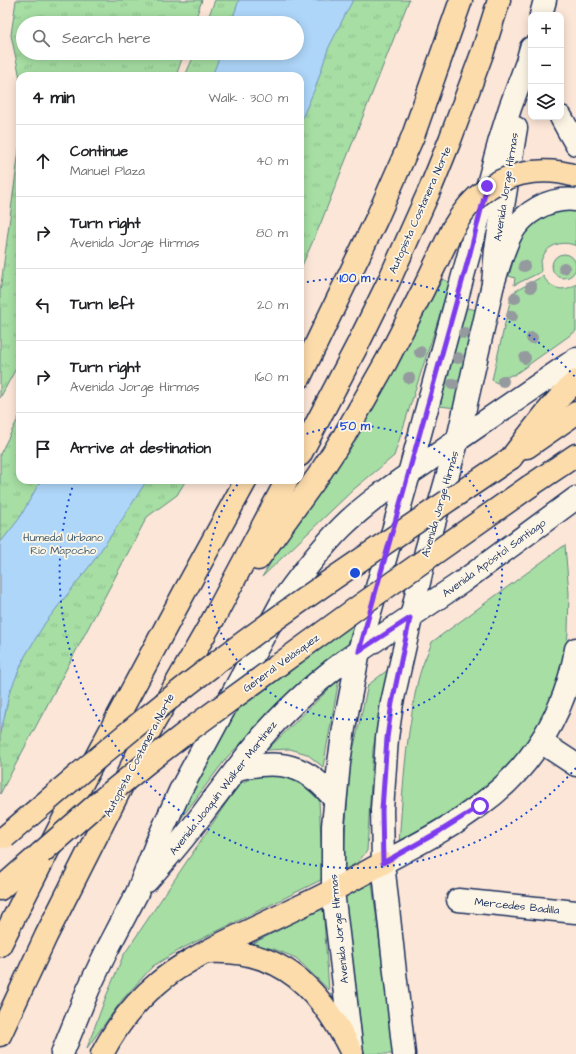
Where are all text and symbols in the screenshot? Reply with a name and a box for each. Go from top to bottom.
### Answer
map controls [528,12,564,120]
button: + [528,12,564,48]
search box [16,16,304,60]
icon: search [30,27,52,49]
text: Search here [62,28,151,49]
button: − [528,48,564,84]
button: layers [528,84,564,120]
text: 4 min [32,86,75,110]
text: Walk · 300 m [209,89,288,107]
street label: Avenida Jorge Hirmas [490,131,523,243]
text: Continue [70,141,128,162]
street label: Autopista Costanera Norte [385,144,455,276]
icon: ahead [32,150,54,172]
text: 40 m [256,152,288,170]
text: Manuel Plaza [70,162,145,180]
route end [478,177,496,195]
text: Turn right [70,213,141,234]
icon: right [32,222,54,244]
text: 80 m [256,224,288,242]
text: Avenida Jorge Hirmas [70,234,200,252]
text: 100 m [340,270,371,287]
icon: left [32,294,54,316]
text: Turn left [70,294,134,315]
text: 20 m [257,296,288,314]
text: Turn right [70,357,141,378]
icon: right [32,366,54,388]
text: 160 m [255,368,288,386]
text: Avenida Jorge Hirmas [70,378,200,396]
text: 50 m [340,418,371,435]
icon: arrive [32,438,54,460]
text: Arrive at destination [70,438,211,459]
street label: Avenida Jorge Hirmas [418,449,463,559]
street label: Avenida Apóstol Santiago [439,515,550,602]
park label: Humedal Urbano Río Mapocho [23,530,104,558]
centre of rings [348,566,362,580]
street label: General Velásquez [240,630,323,696]
street label: Autopista Costanera Norte [100,691,178,819]
street label: Avenida Joaquín Walker Martínez [166,717,281,858]
route start [471,797,489,815]
street label: Avenida Jorge Hirmas [326,873,353,984]
street label: Mercedes Badilla [474,894,561,918]

